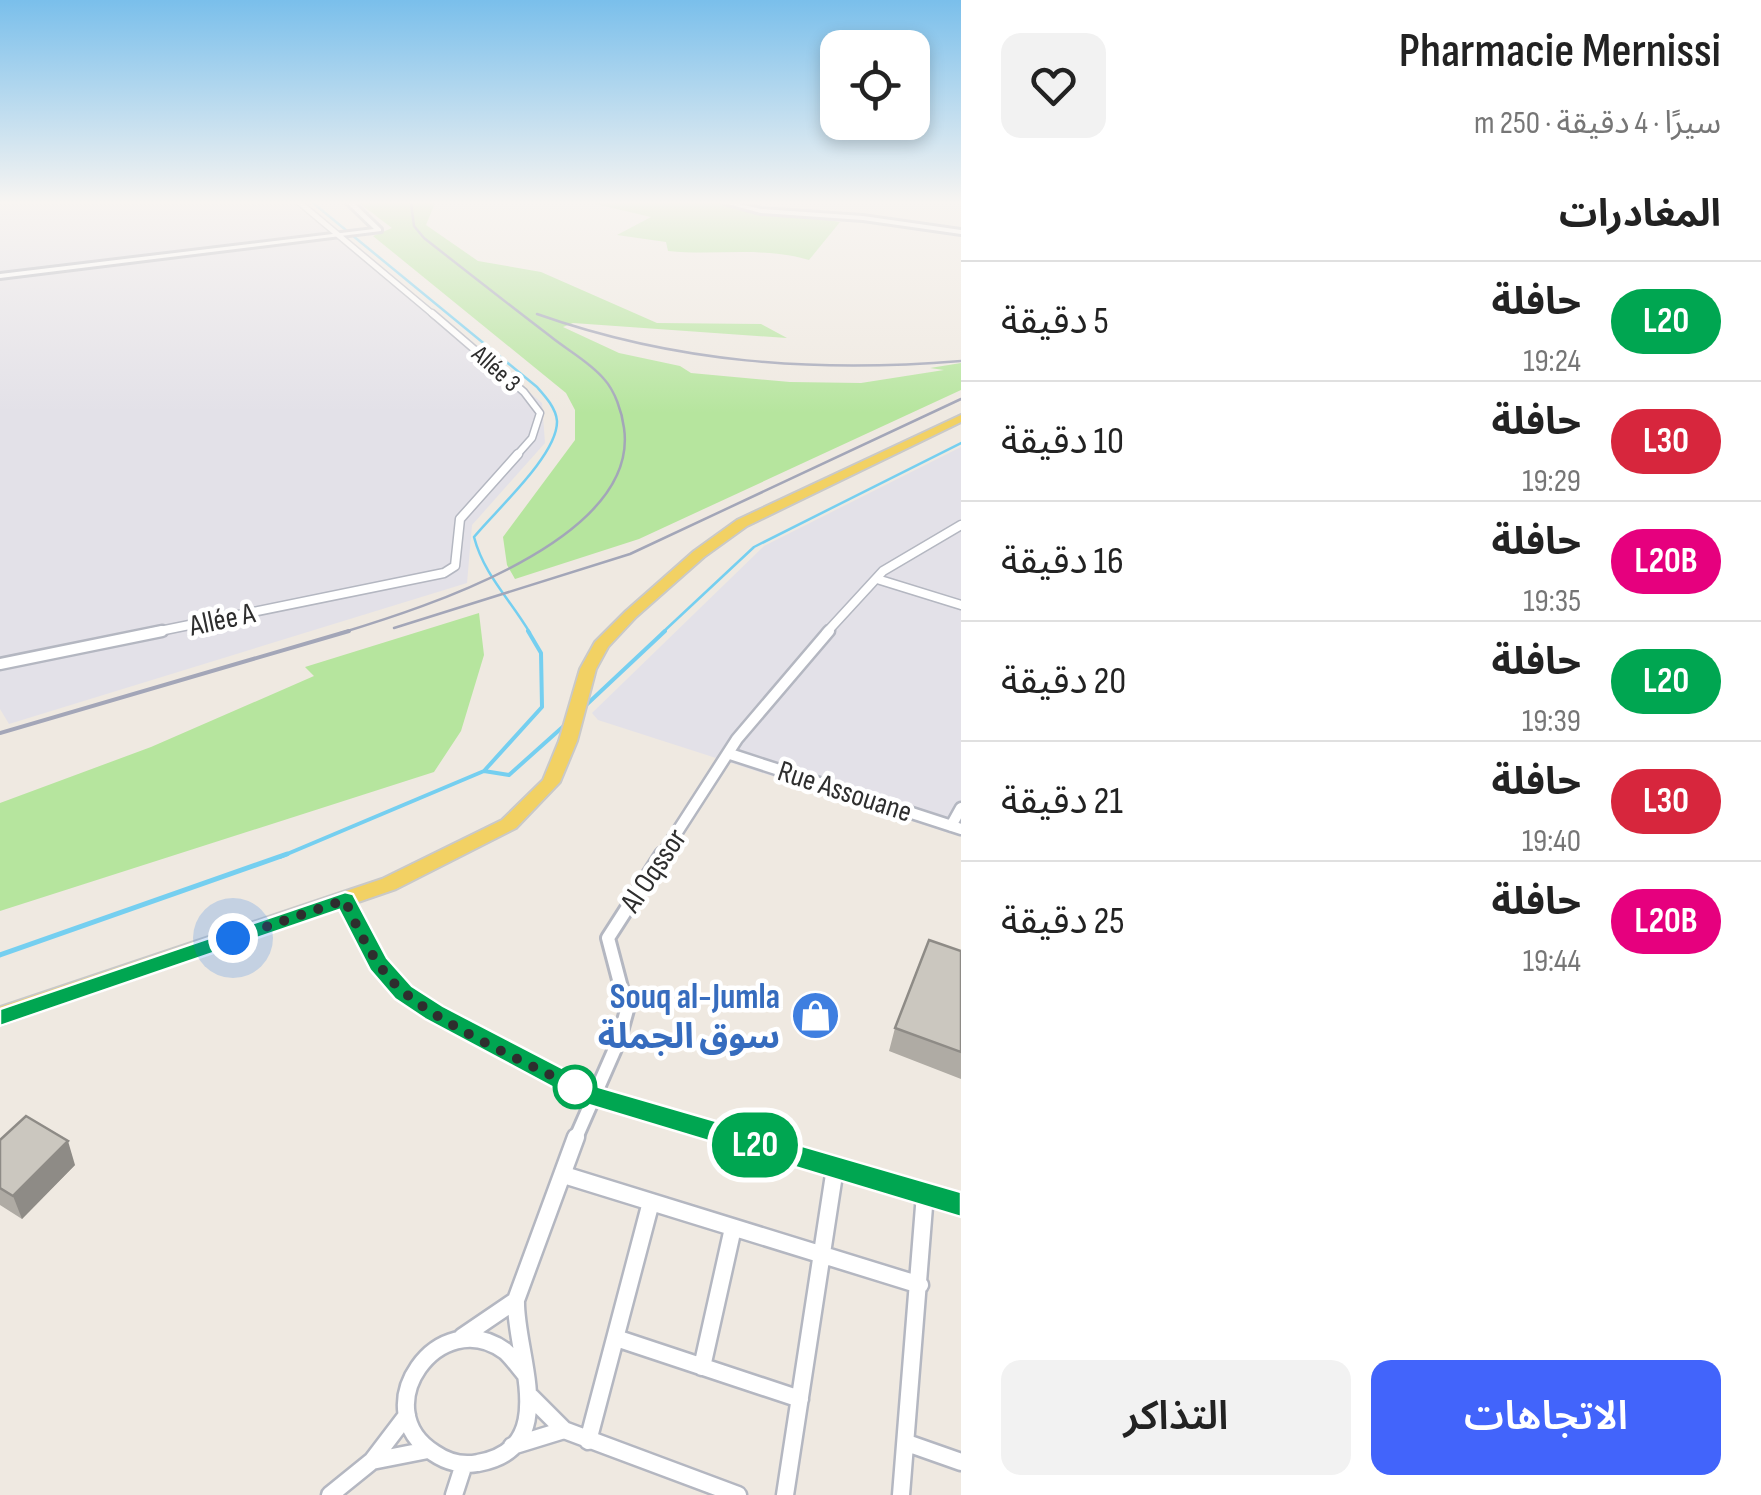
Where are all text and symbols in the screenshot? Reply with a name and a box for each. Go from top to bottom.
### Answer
text: Pharmacie Mernissi [1399,23,1721,80]
map controls [820,30,930,140]
button: locate [820,30,930,140]
button: heart [1001,33,1106,138]
text: سيرًا · 4 دقيقة · 250 m [1474,104,1721,143]
text: المغادرات [1559,192,1721,237]
text: حافلة [1492,280,1581,325]
text: 5 دقيقة [1001,299,1109,344]
text: L20 [1643,300,1689,343]
street label: Allée 3 [464,339,527,399]
text: 19:24 [1523,342,1581,381]
text: حافلة [1492,400,1581,445]
text: 10 دقيقة [1001,419,1124,464]
text: L30 [1643,420,1689,463]
text: 19:29 [1522,462,1581,501]
text: حافلة [1492,520,1581,565]
text: 16 دقيقة [1001,539,1124,584]
text: L20B [1635,540,1697,583]
text: 19:35 [1523,582,1581,621]
street label: Allée A [185,595,258,645]
text: حافلة [1492,640,1581,685]
text: 20 دقيقة [1001,659,1126,704]
text: L20 [1643,660,1689,703]
text: 19:39 [1522,702,1581,741]
street label: Rue Assouane [773,753,916,831]
text: حافلة [1492,760,1581,805]
text: 21 دقيقة [1001,779,1123,824]
text: L30 [1643,780,1689,823]
street label: Al Oqssor [612,822,695,920]
text: 19:40 [1522,822,1581,861]
text: حافلة [1492,880,1581,925]
text: 25 دقيقة [1001,899,1125,944]
text: L20B [1635,900,1697,943]
your location [208,913,258,963]
text: 19:44 [1523,942,1581,981]
place label: Souq al-Jumla سوق الجملة [598,976,780,1059]
shop icon: Souq al-Jumla سوق الجملة [789,990,841,1042]
unlabelled marker [554,1066,596,1108]
line badge: L20 [698,1112,812,1178]
text: L20 [732,1124,778,1167]
button: التذاكر [1001,1360,1351,1475]
button: الاتجاهات [1371,1360,1721,1475]

